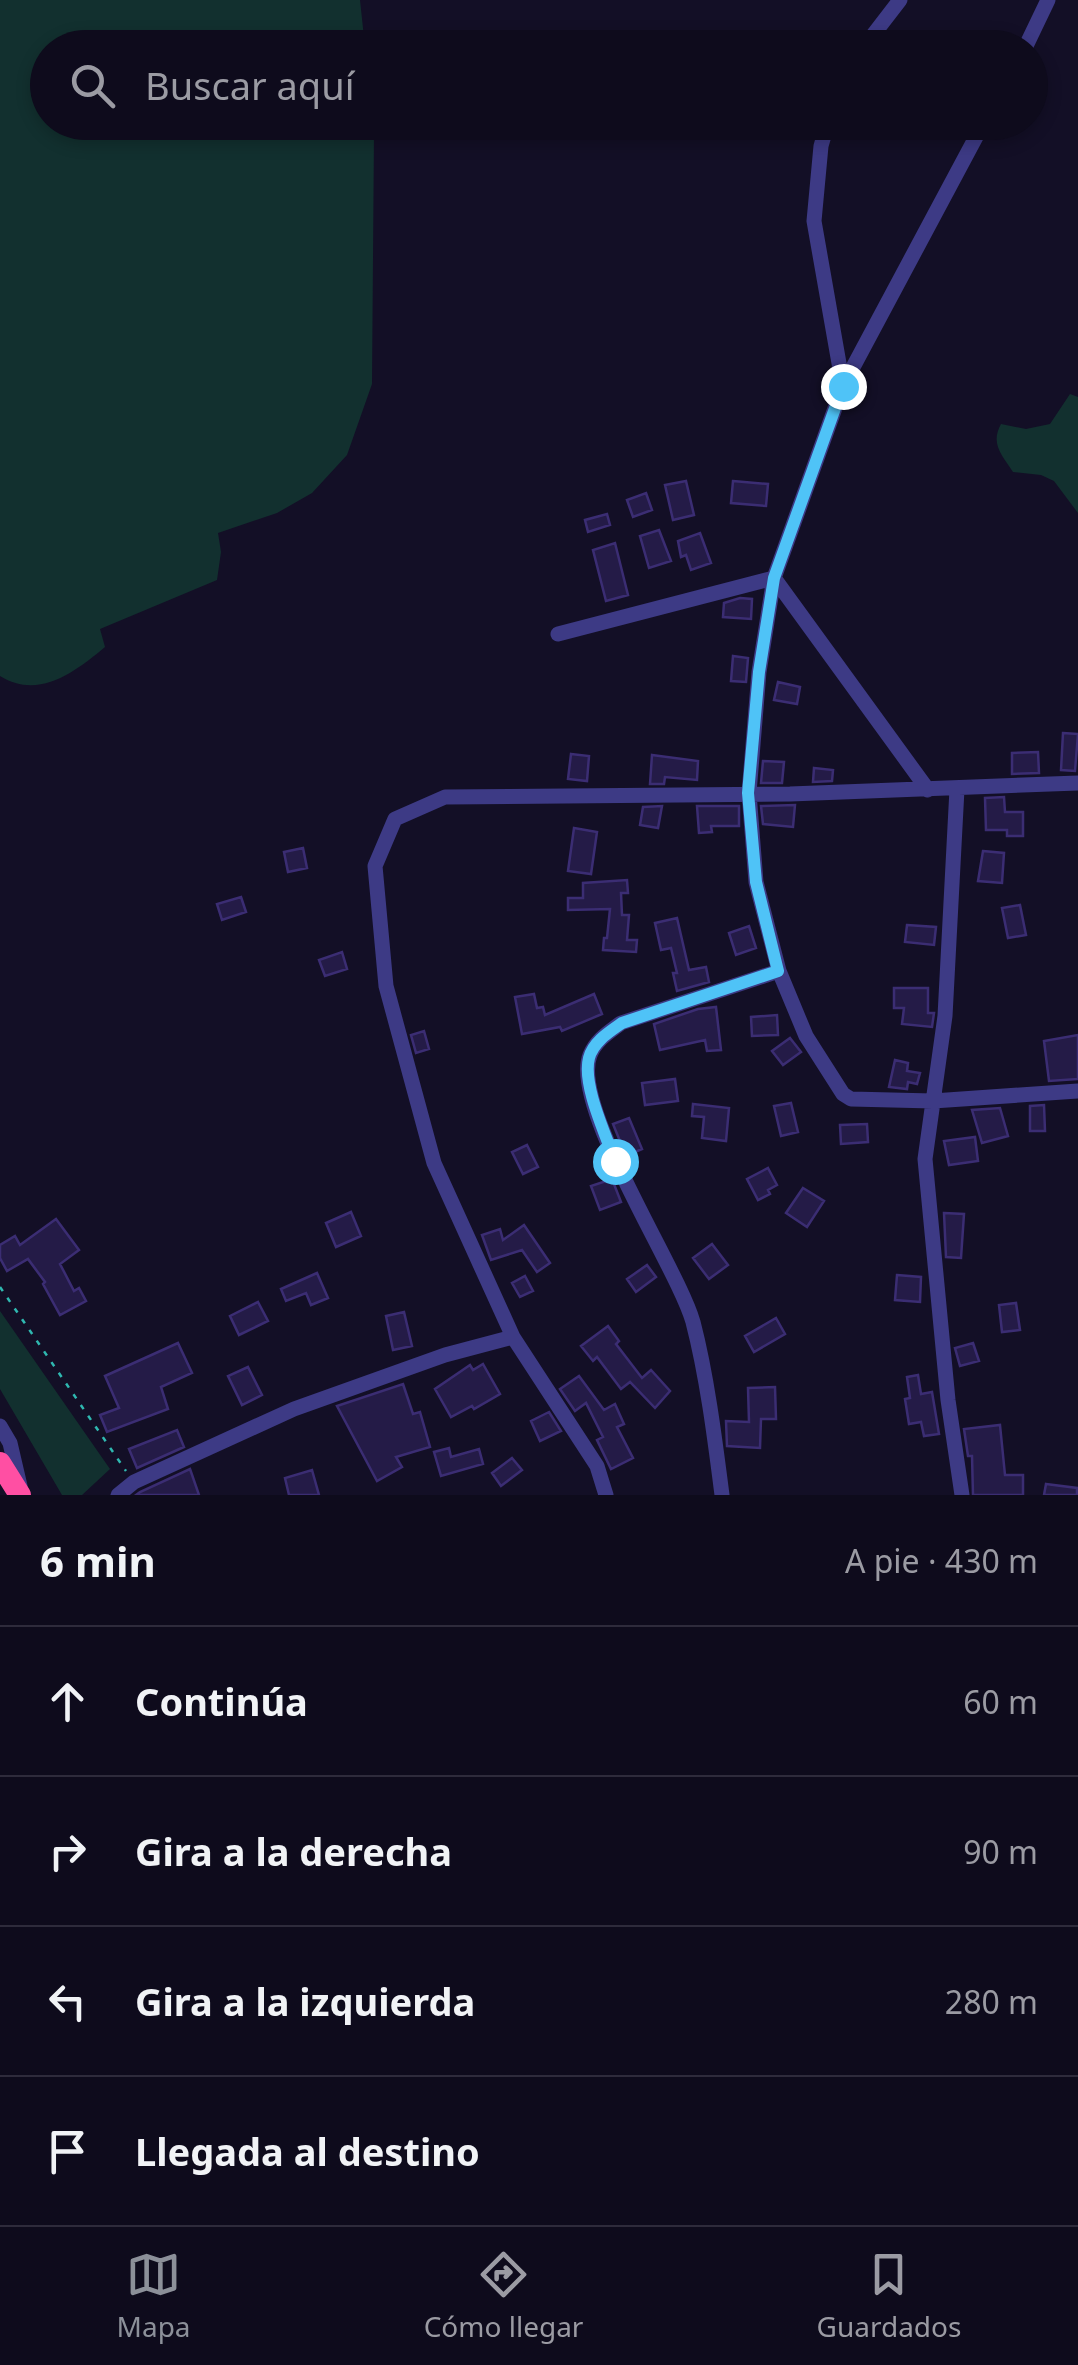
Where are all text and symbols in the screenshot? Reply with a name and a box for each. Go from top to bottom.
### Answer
search box [30,30,1048,140]
icon: search [65,58,120,113]
text: Buscar aquí [145,59,355,111]
route end [821,364,867,410]
route start [593,1139,639,1185]
text: 6 min [40,1532,156,1589]
text: A pie · 430 m [845,1539,1038,1582]
icon: ahead [40,1674,95,1729]
text: Continúa [135,1675,308,1727]
text: 60 m [963,1680,1038,1723]
icon: right [40,1824,95,1879]
text: Gira a la derecha [135,1825,452,1877]
text: 90 m [963,1830,1038,1873]
icon: left [40,1974,95,2029]
text: Gira a la izquierda [135,1975,475,2027]
text: 280 m [945,1980,1038,2023]
icon: arrive [40,2124,95,2179]
text: Llegada al destino [135,2125,480,2177]
tab: Mapa [117,2247,191,2345]
tab: Cómo llegar [424,2247,583,2345]
tab: Guardados [817,2247,961,2345]

